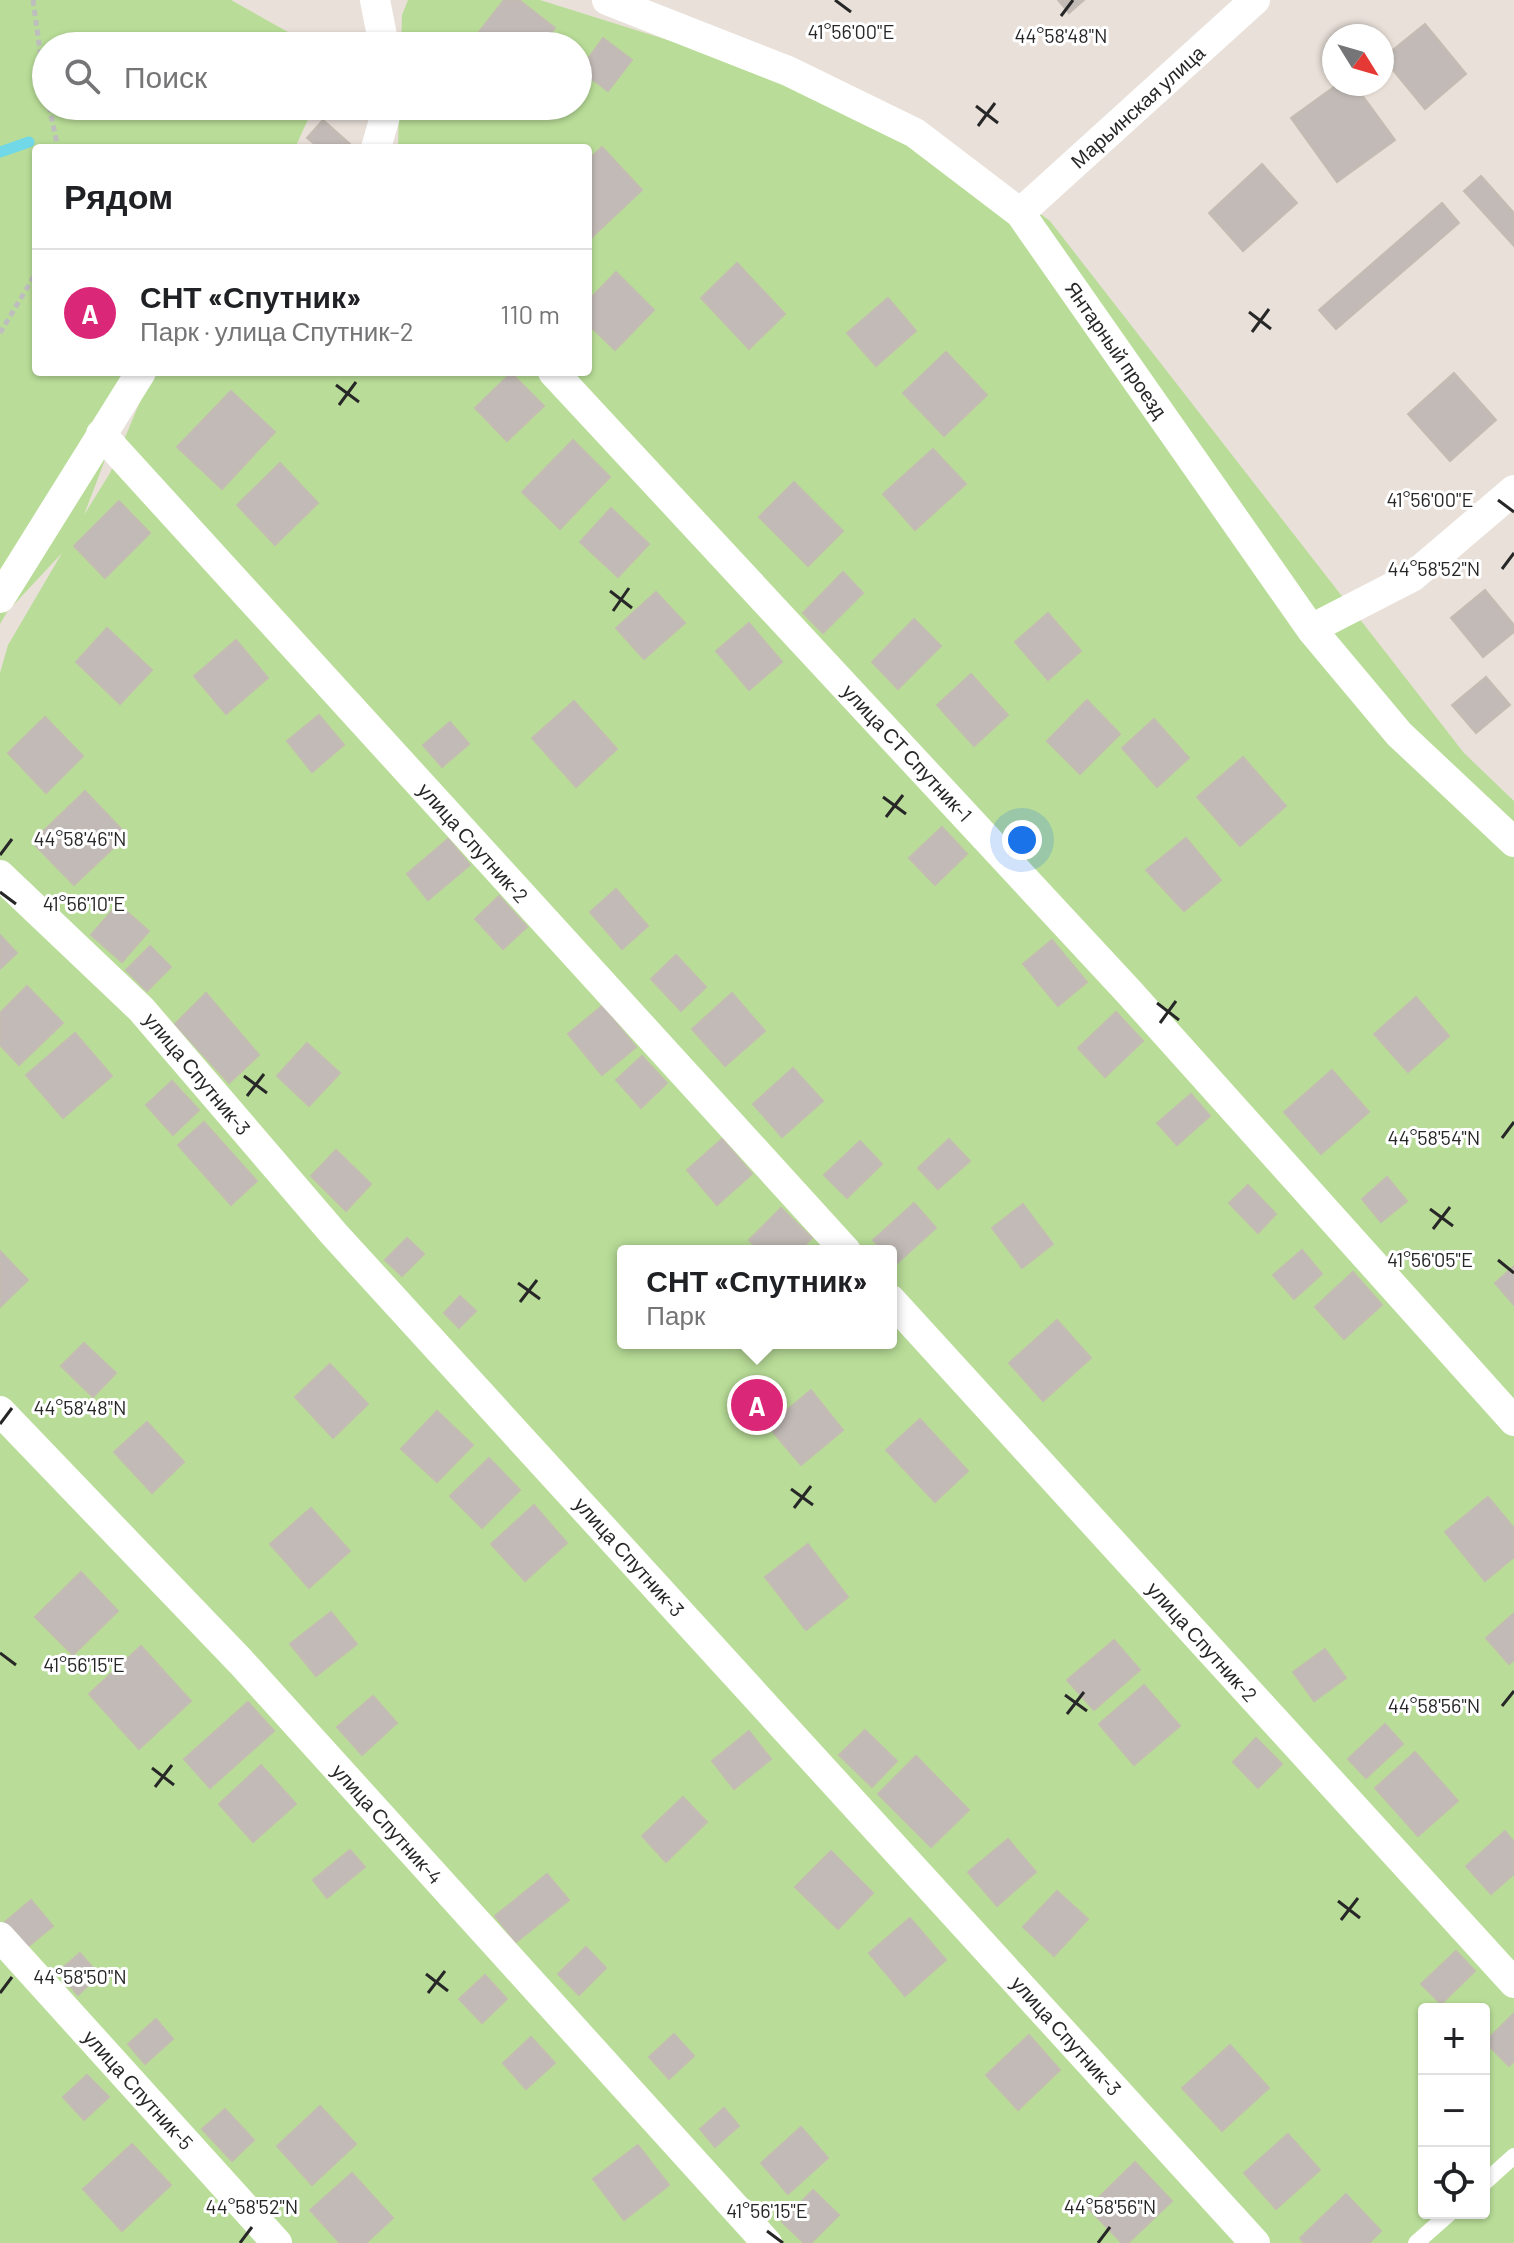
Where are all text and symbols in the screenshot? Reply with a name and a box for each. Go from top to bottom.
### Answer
text: 41°56'00"E [808,19,894,43]
text: 44°58'48"N [1014,23,1108,47]
north arrow [1322,24,1394,96]
search box [32,32,592,120]
street label: Марьинская улица [1065,39,1210,173]
icon: search [60,54,104,98]
text: Поиск [124,58,207,94]
text: Рядом [64,175,173,216]
street label: Янтарный проезд [1061,276,1173,423]
text: СНТ «Спутник» [140,278,361,314]
text: A [81,298,99,329]
text: 110 m [500,298,560,329]
text: Парк · улица Спутник-2 [140,315,414,346]
text: 41°56'00"E [1387,487,1473,511]
text: 44°58'52"N [1388,556,1480,580]
street label: улица СТ Спутник-1 [838,679,978,826]
street label: улица Спутник-2 [414,777,534,907]
your location [1002,820,1042,860]
text: 44°58'46"N [34,826,126,850]
text: 41°56'10"E [43,891,125,915]
street label: улица Спутник-3 [140,1007,256,1140]
text: 44°58'54"N [1388,1125,1480,1149]
popup [617,1245,897,1349]
text: 41°56'05"E [1387,1247,1473,1271]
text: СНТ «Спутник» [646,1262,868,1298]
text: Парк [646,1299,705,1330]
pin: A [731,1375,783,1435]
text: 44°58'48"N [33,1395,127,1419]
street label: улица Спутник-3 [570,1492,690,1621]
street label: улица Спутник-2 [1143,1576,1263,1706]
text: 41°56'15"E [43,1652,125,1676]
text: 44°58'56"N [1388,1693,1480,1717]
street label: улица Спутник-4 [328,1758,448,1888]
text: 44°58'50"N [33,1964,127,1988]
street label: улица Спутник-3 [1007,1971,1127,2100]
map controls [1418,2003,1490,2219]
button: + [1418,2003,1490,2075]
street label: улица Спутник-5 [79,2025,199,2154]
button: − [1418,2075,1490,2147]
button: locate [1418,2147,1490,2219]
text: 44°58'52"N [206,2194,298,2218]
text: 44°58'56"N [1064,2194,1156,2218]
text: 41°56'15"E [726,2198,808,2222]

